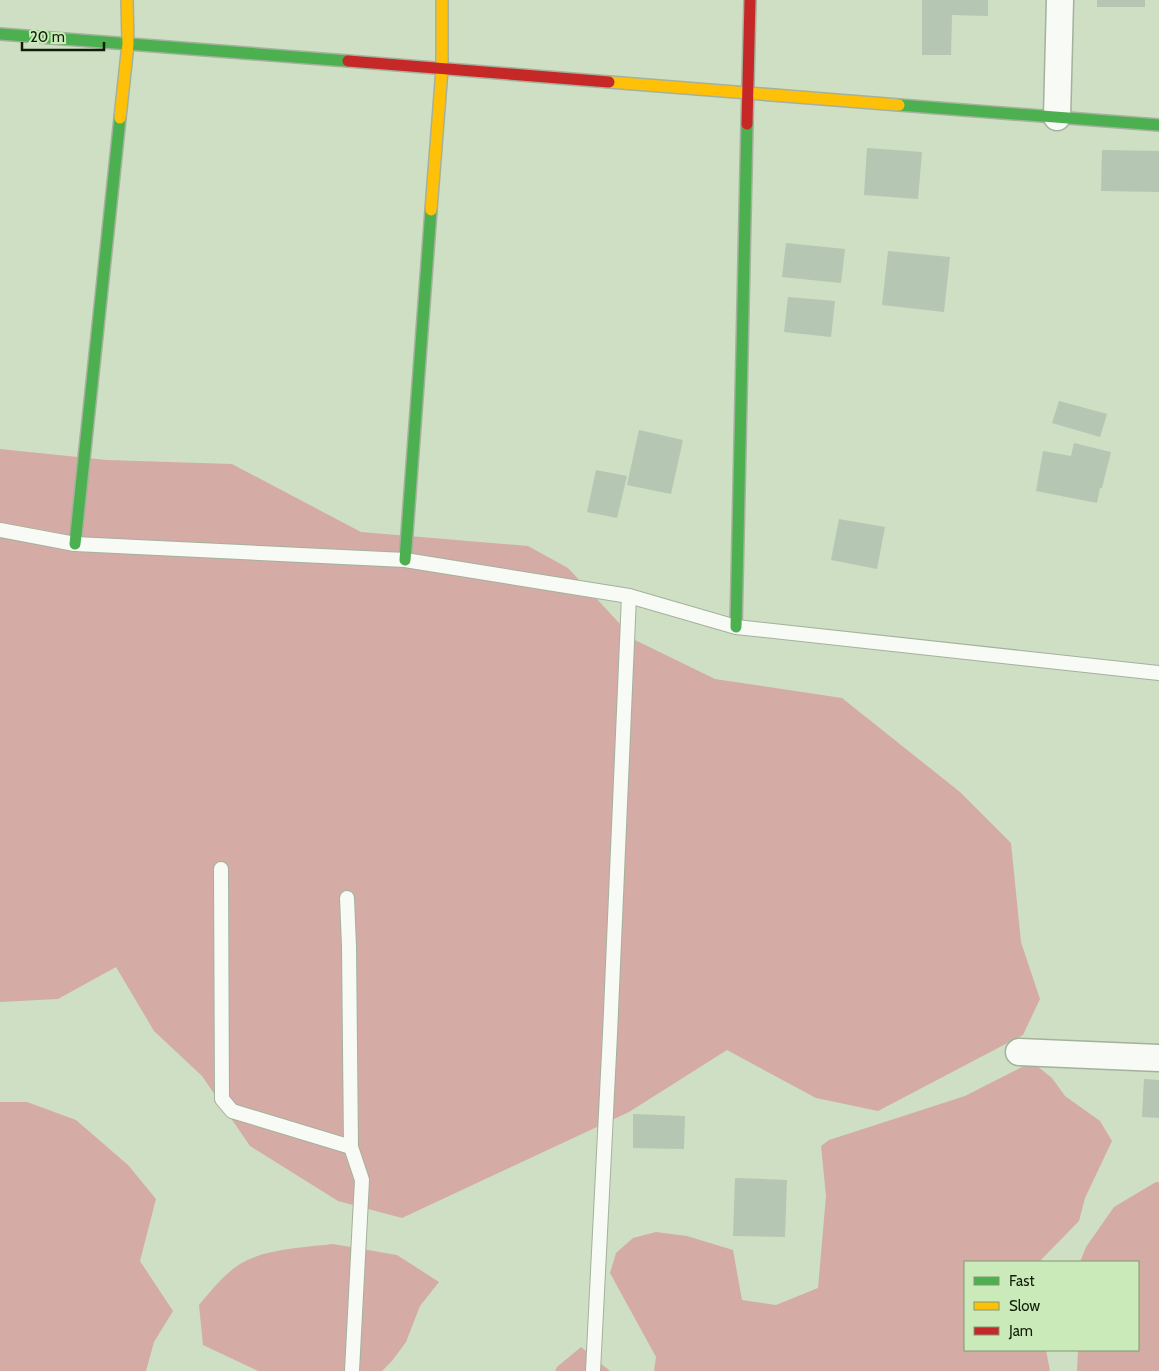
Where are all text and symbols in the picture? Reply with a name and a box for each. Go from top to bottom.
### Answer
scale bar [22,20,105,52]
text: 20 m [30,28,65,46]
legend [964,1261,1139,1351]
text: Fast [1009,1272,1034,1290]
text: Slow [1009,1297,1040,1315]
text: Jam [1008,1322,1033,1340]

